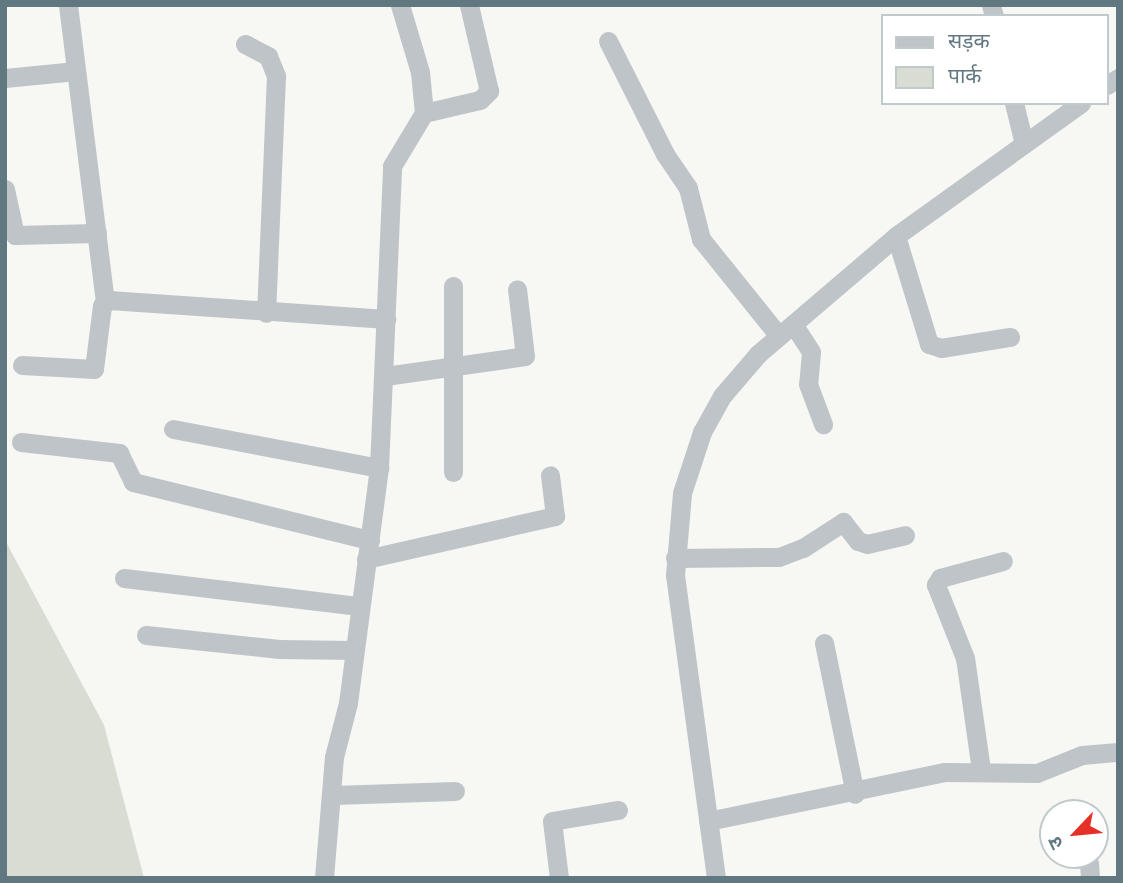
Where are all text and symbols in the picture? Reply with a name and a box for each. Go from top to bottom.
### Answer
legend [881,14,1109,105]
text: सड़क [948,29,990,54]
text: पार्क [948,64,982,89]
north arrow [1039,799,1109,869]
text: उ [1044,833,1069,853]

